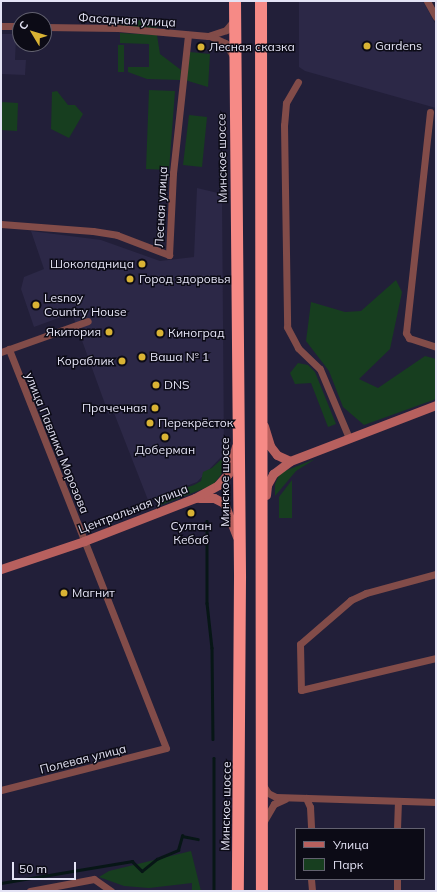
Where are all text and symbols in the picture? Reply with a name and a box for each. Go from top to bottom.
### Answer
street label: Фасадная улица [78,10,176,30]
north arrow [12,12,52,52]
text: С [15,18,31,33]
place label: Gardens [375,39,422,53]
place label: Лесная сказка [209,40,295,54]
marker: Gardens [362,41,372,51]
marker: Лесная сказка [196,42,206,52]
street label: Минское шоссе [214,113,230,203]
street label: Лесная улица [152,166,170,248]
place label: Шоколадница [50,257,134,271]
marker: Шоколадница [137,259,147,269]
place label: Город здоровья [139,272,231,286]
marker: Город здоровья [124,273,136,285]
place label: Lesnoy Country House [44,291,126,319]
marker: Lesnoy Country House [31,300,41,310]
place label: Якитория [46,325,101,339]
place label: Киноград [168,326,224,340]
marker: Якитория [104,327,114,337]
marker: Киноград [155,328,165,338]
place label: Ваша № 1 [150,350,209,364]
marker: Ваша № 1 [137,352,147,362]
place label: Кораблик [57,354,114,368]
marker: Кораблик [117,356,127,366]
street label: улица Павлика Морозова [22,370,92,516]
place label: DNS [164,378,189,392]
marker: DNS [151,380,161,390]
place label: Прачечная [82,401,147,415]
marker: Прачечная [150,403,160,413]
place label: Перекрёсток [158,416,233,430]
marker: Перекрёсток [145,418,155,428]
marker: Доберман [160,432,170,442]
street label: Минское шоссе [218,437,232,527]
place label: Доберман [135,443,195,457]
street label: Центральная улица [76,481,190,537]
marker: Султан Кебаб [186,508,196,518]
place label: Султан Кебаб [170,519,212,547]
place label: Магнит [72,586,115,600]
marker: Магнит [59,588,69,598]
street label: Полевая улица [38,741,128,777]
street label: Минское шоссе [218,761,234,851]
legend [295,828,425,880]
text: Улица [333,837,369,852]
scale bar [14,854,78,880]
text: Парк [333,857,363,872]
text: 50 m [19,861,47,876]

